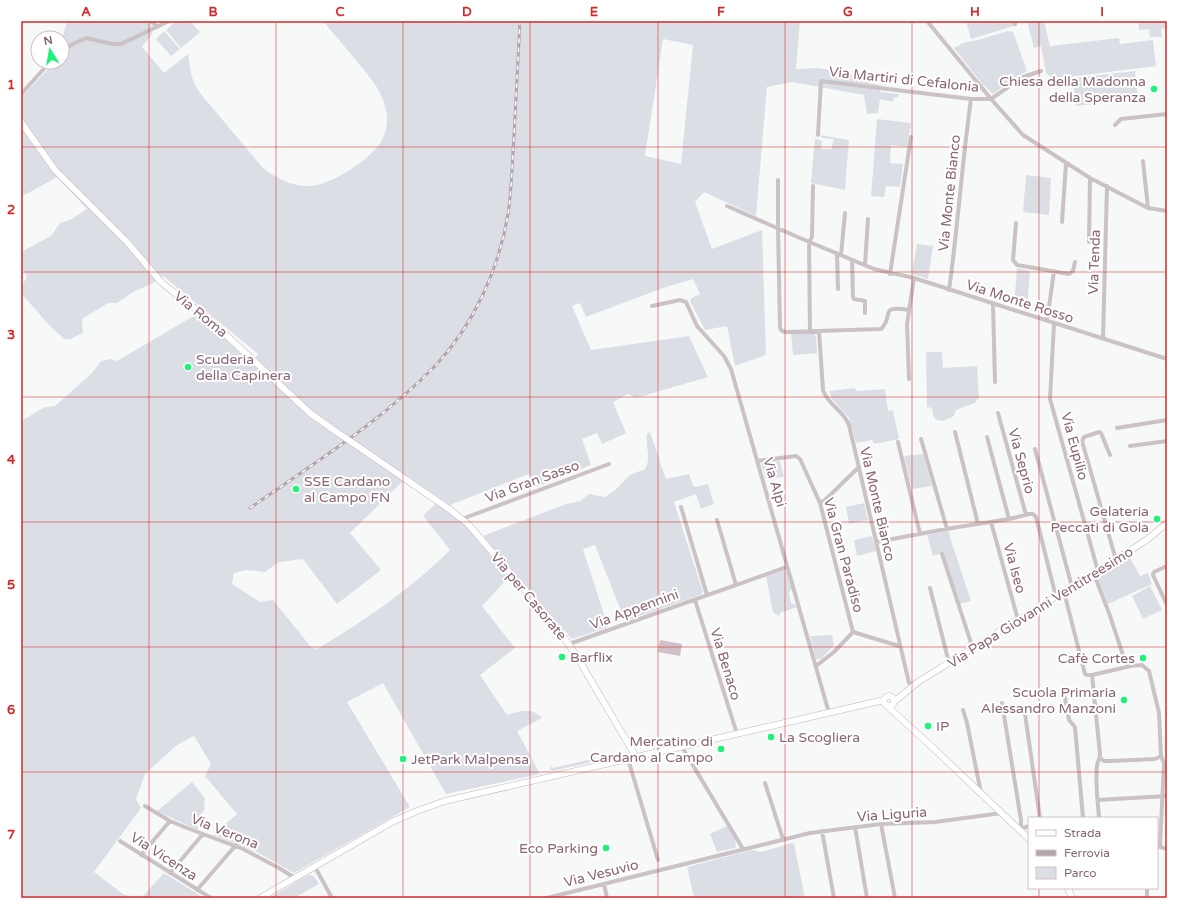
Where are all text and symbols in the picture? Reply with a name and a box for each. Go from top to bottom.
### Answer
text: A [81,4,91,20]
text: B [208,4,218,20]
text: C [335,4,345,20]
text: D [462,4,472,20]
text: E [590,4,598,20]
text: F [717,4,725,20]
text: G [843,4,853,20]
text: H [970,4,980,20]
text: I [1100,4,1104,20]
north arrow [30,30,70,70]
text: N [43,33,54,48]
street label: Via Martiri di Cefalonia [828,63,980,96]
place label: Chiesa della Madonna della Speranza [999,73,1146,106]
text: 1 [7,77,15,93]
marker: Chiesa della Madonna della Speranza [1149,84,1159,94]
street label: Via Monte Bianco [935,134,964,252]
text: 2 [7,202,15,218]
street label: Via Tenda [1085,229,1104,295]
street label: Via Monte Rosso [964,276,1076,327]
street label: Via Roma [171,288,231,341]
text: 3 [7,327,15,343]
place label: Scuderia della Capinera [196,351,291,384]
marker: Scuderia della Capinera [183,362,193,372]
street label: Via Eupilio [1057,410,1092,482]
street label: Via Seprio [1005,426,1038,496]
street label: Via Monte Bianco [856,445,899,563]
text: 4 [7,452,16,468]
street label: Via Alpi [759,455,790,509]
street label: Via Gran Sasso [483,457,582,506]
place label: SSE Cardano al Campo FN [304,473,390,506]
marker: SSE Cardano al Campo FN [291,484,301,494]
street label: Via Gran Paradiso [820,496,867,614]
place label: Gelateria Peccati di Gola [1050,503,1149,536]
marker: Gelateria Peccati di Gola [1152,514,1162,524]
street label: Via Iseo [1000,541,1029,595]
street label: Via Papa Giovanni Ventitreesimo [944,543,1136,672]
street label: Via per Casorate [487,549,570,644]
text: 5 [7,577,15,593]
street label: Via Appennini [588,586,681,633]
street label: Via Benaco [707,626,745,702]
place label: Barflix [570,649,613,666]
place label: Cafè Cortes [1058,650,1135,667]
marker: Barflix [557,652,567,662]
marker: Cafè Cortes [1138,653,1148,663]
place label: Scuola Primaria Alessandro Manzoni [981,684,1116,717]
marker: Scuola Primaria Alessandro Manzoni [1119,695,1129,705]
text: 6 [7,702,15,718]
place label: IP [936,718,949,735]
marker: IP [923,721,933,731]
place label: La Scogliera [779,729,860,746]
marker: La Scogliera [766,732,776,742]
place label: Mercatino di Cardano al Campo [590,733,713,766]
marker: Mercatino di Cardano al Campo [716,744,726,754]
place label: JetPark Malpensa [411,751,529,768]
marker: JetPark Malpensa [398,754,408,764]
street label: Via Liguria [856,804,928,825]
street label: Via Verona [188,810,261,853]
legend [1028,817,1158,889]
text: Strada [1064,826,1101,840]
text: 7 [7,827,15,843]
street label: Via Vicenza [127,829,200,884]
place label: Eco Parking [519,840,598,857]
marker: Eco Parking [601,843,611,853]
text: Ferrovia [1064,846,1110,860]
street label: Via Vesuvio [562,856,640,891]
text: Parco [1064,866,1097,880]

